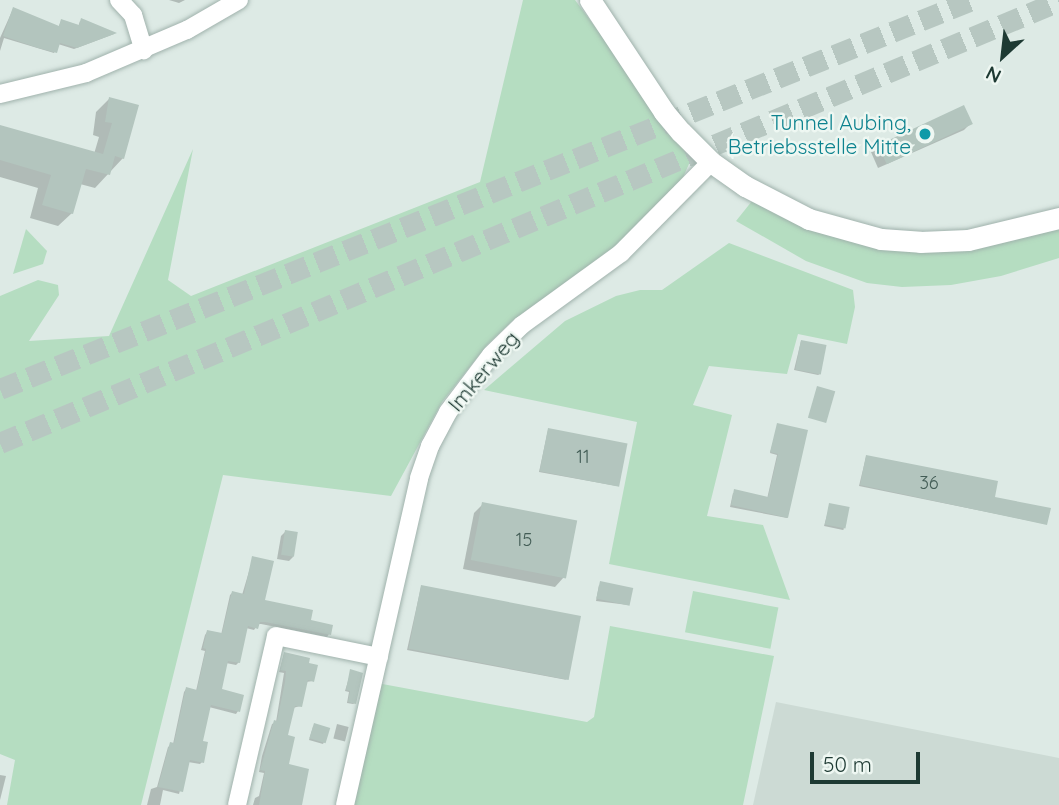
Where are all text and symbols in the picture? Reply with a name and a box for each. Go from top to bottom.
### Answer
north arrow [968,21,1038,91]
text: N [982,61,1005,89]
place label: Tunnel Aubing, Betriebsstelle Mitte [728,109,911,159]
marker: Tunnel Aubing, Betriebsstelle Mitte [917,126,933,142]
street label: Imkerweg [442,326,524,416]
house number: 11 [576,446,590,468]
house number: 36 [919,472,939,494]
house number: 15 [516,529,532,551]
scale bar [814,738,924,782]
text: 50 m [823,751,872,777]

